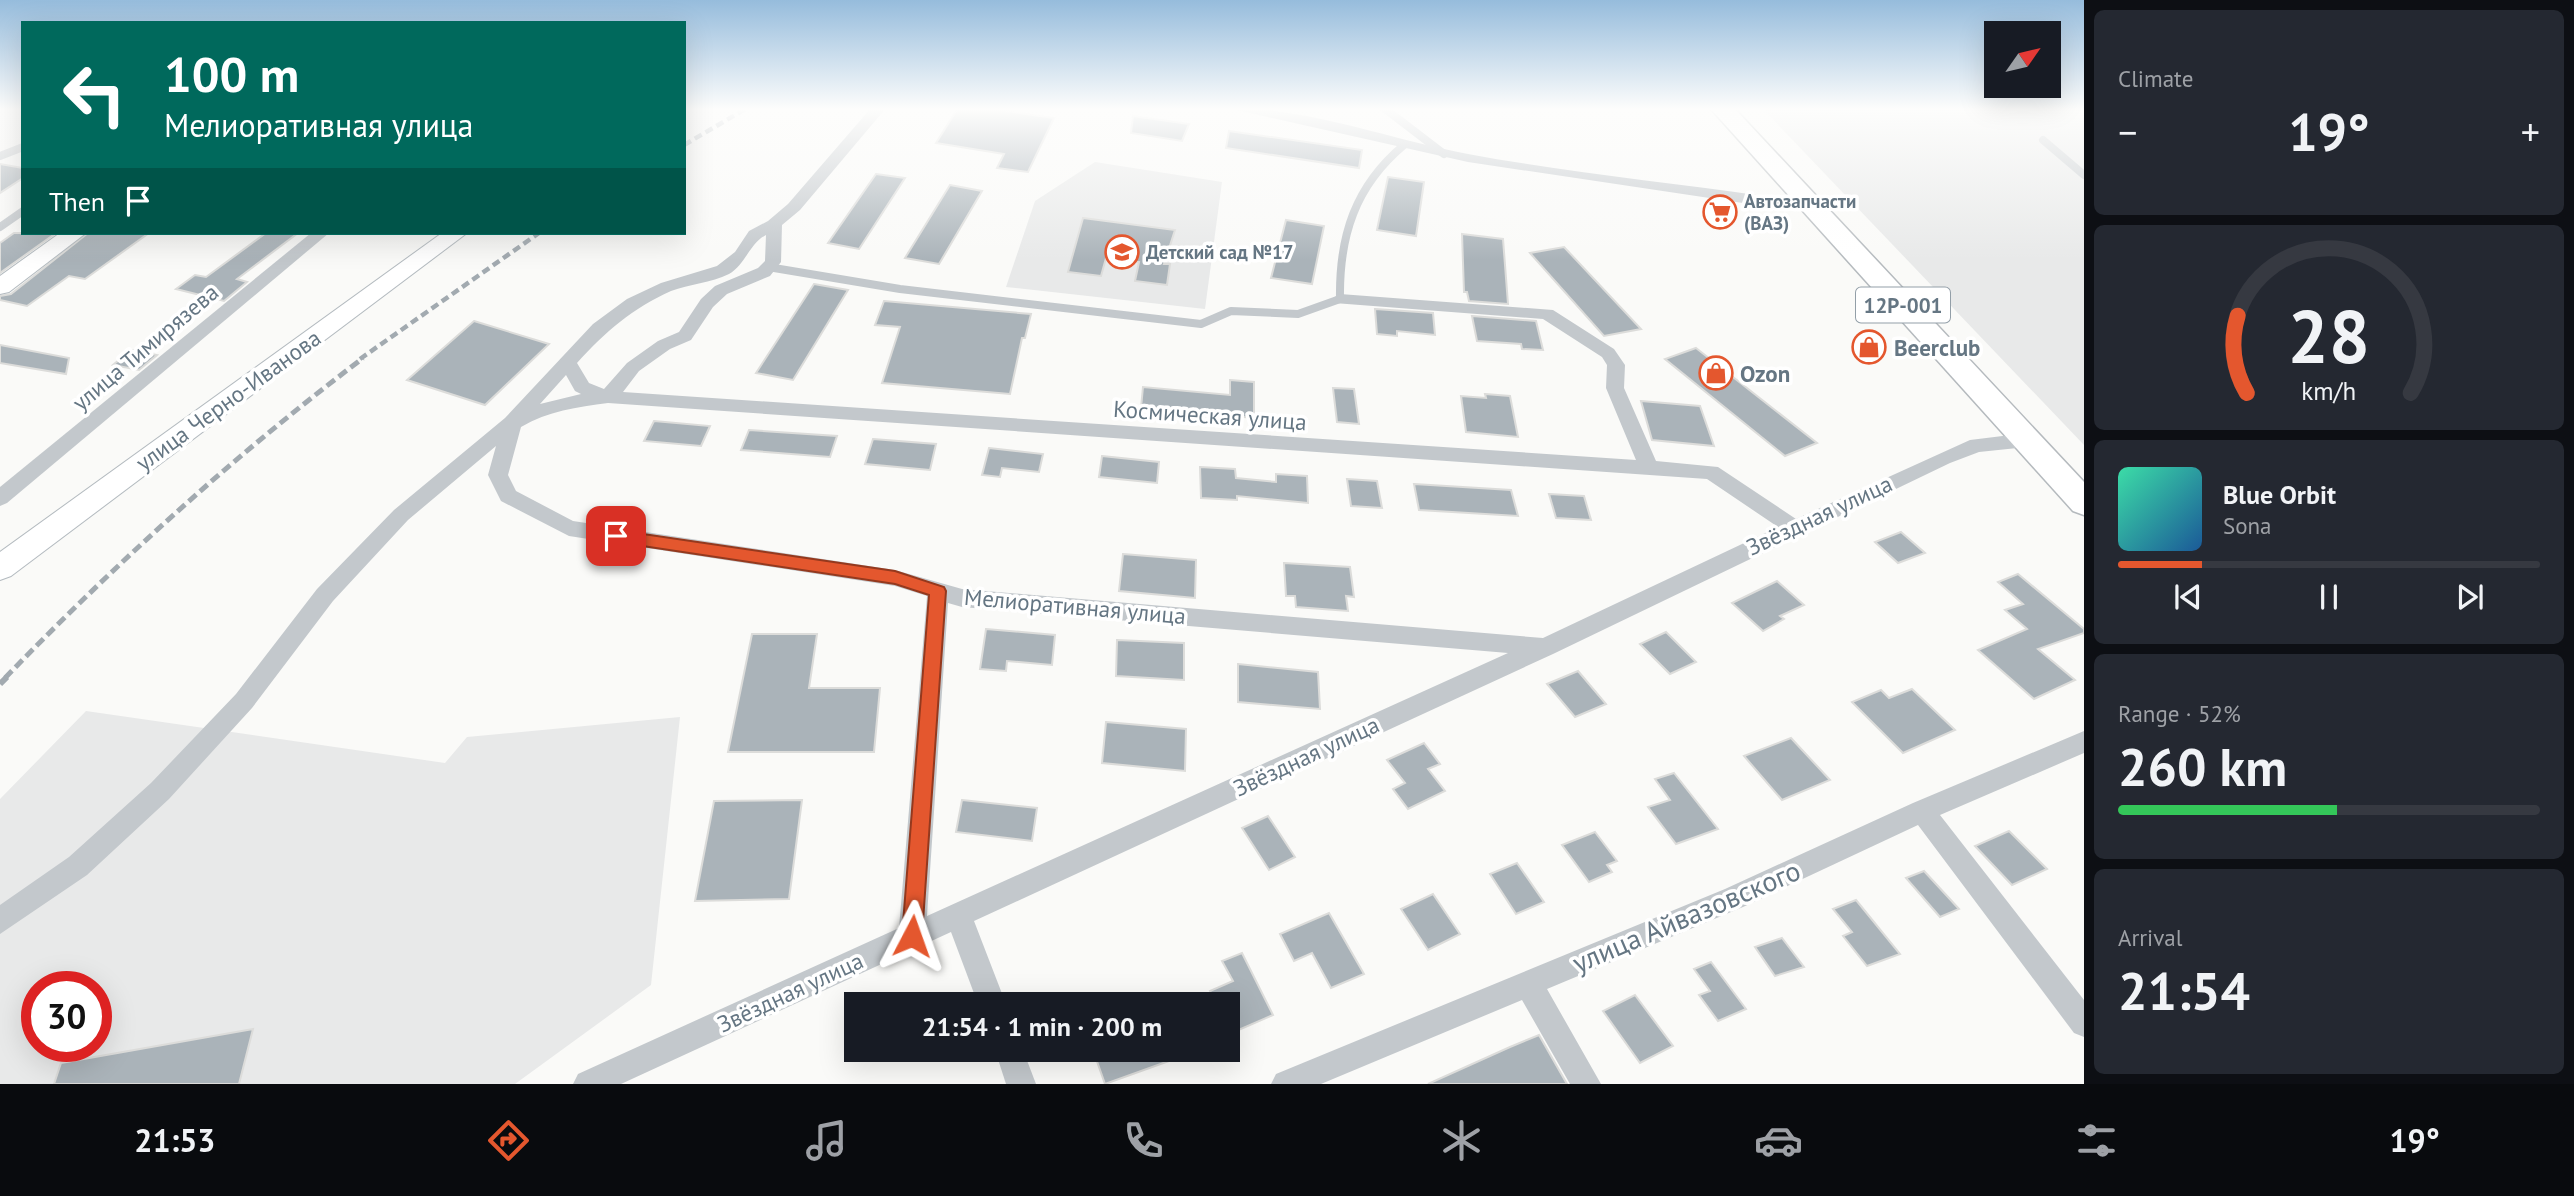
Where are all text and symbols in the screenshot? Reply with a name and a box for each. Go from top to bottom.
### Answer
north arrow [1984,21,2062,98]
map controls [1984,21,2061,98]
text: 100 m [164,42,299,106]
icon: left [49,49,140,140]
text: Climate [2118,64,2193,93]
text: 19° [2288,98,2370,165]
text: Мелиоративная улица [164,104,473,146]
text: − [2118,107,2137,156]
text: + [2521,107,2540,156]
icon: arrive [119,182,157,220]
text: Then [49,185,105,218]
place label: Автозапчасти (ВАЗ) [1744,189,1856,235]
supermarket icon: Автозапчасти (ВАЗ) [1701,193,1739,231]
school or university icon: Детский сад №17 [1103,233,1141,271]
place label: Детский сад №17 [1146,240,1294,264]
street label: улица Тимирязева [66,277,224,417]
road number: 12Р-001 [1856,288,1950,322]
text: 28 [2288,290,2370,384]
street label: улица Черно-Иванова [130,323,326,477]
shop icon: Beerclub [1850,328,1888,366]
place label: Beerclub [1894,333,1980,362]
shop icon: Ozon [1697,354,1735,392]
place label: Ozon [1740,359,1790,388]
text: km/h [2302,375,2356,407]
street label: Космическая улица [1112,394,1308,436]
street label: Звёздная улица [1741,469,1897,561]
text: Blue Orbit [2223,478,2336,511]
pin [586,506,646,566]
text: Sona [2223,511,2272,540]
icon: arrive [597,517,635,555]
icon: previous [2169,578,2207,616]
icon: pause [2310,578,2348,616]
icon: next [2451,578,2489,616]
street label: Мелиоративная улица [963,582,1187,630]
text: Range · 52% [2118,699,2241,728]
street label: Звёздная улица [1228,710,1384,802]
text: 260 km [2118,733,2287,800]
street label: улица Айвазовского [1566,851,1806,981]
position arrow [875,899,949,973]
text: Arrival [2118,923,2182,952]
street label: Звёздная улица [712,946,868,1038]
text: 21:54 [2118,957,2250,1024]
speed limit sign: 30 [21,971,112,1062]
text: 21:54 · 1 min · 200 m [922,1010,1162,1043]
icon: directions [484,1116,533,1165]
icon: music [802,1116,851,1165]
icon: phone [1119,1116,1168,1165]
icon: climate [1437,1116,1486,1165]
icon: car [1754,1116,1803,1165]
icon: filters [2072,1116,2121,1165]
text: 21:53 [134,1119,215,1161]
text: 19° [2389,1119,2440,1161]

